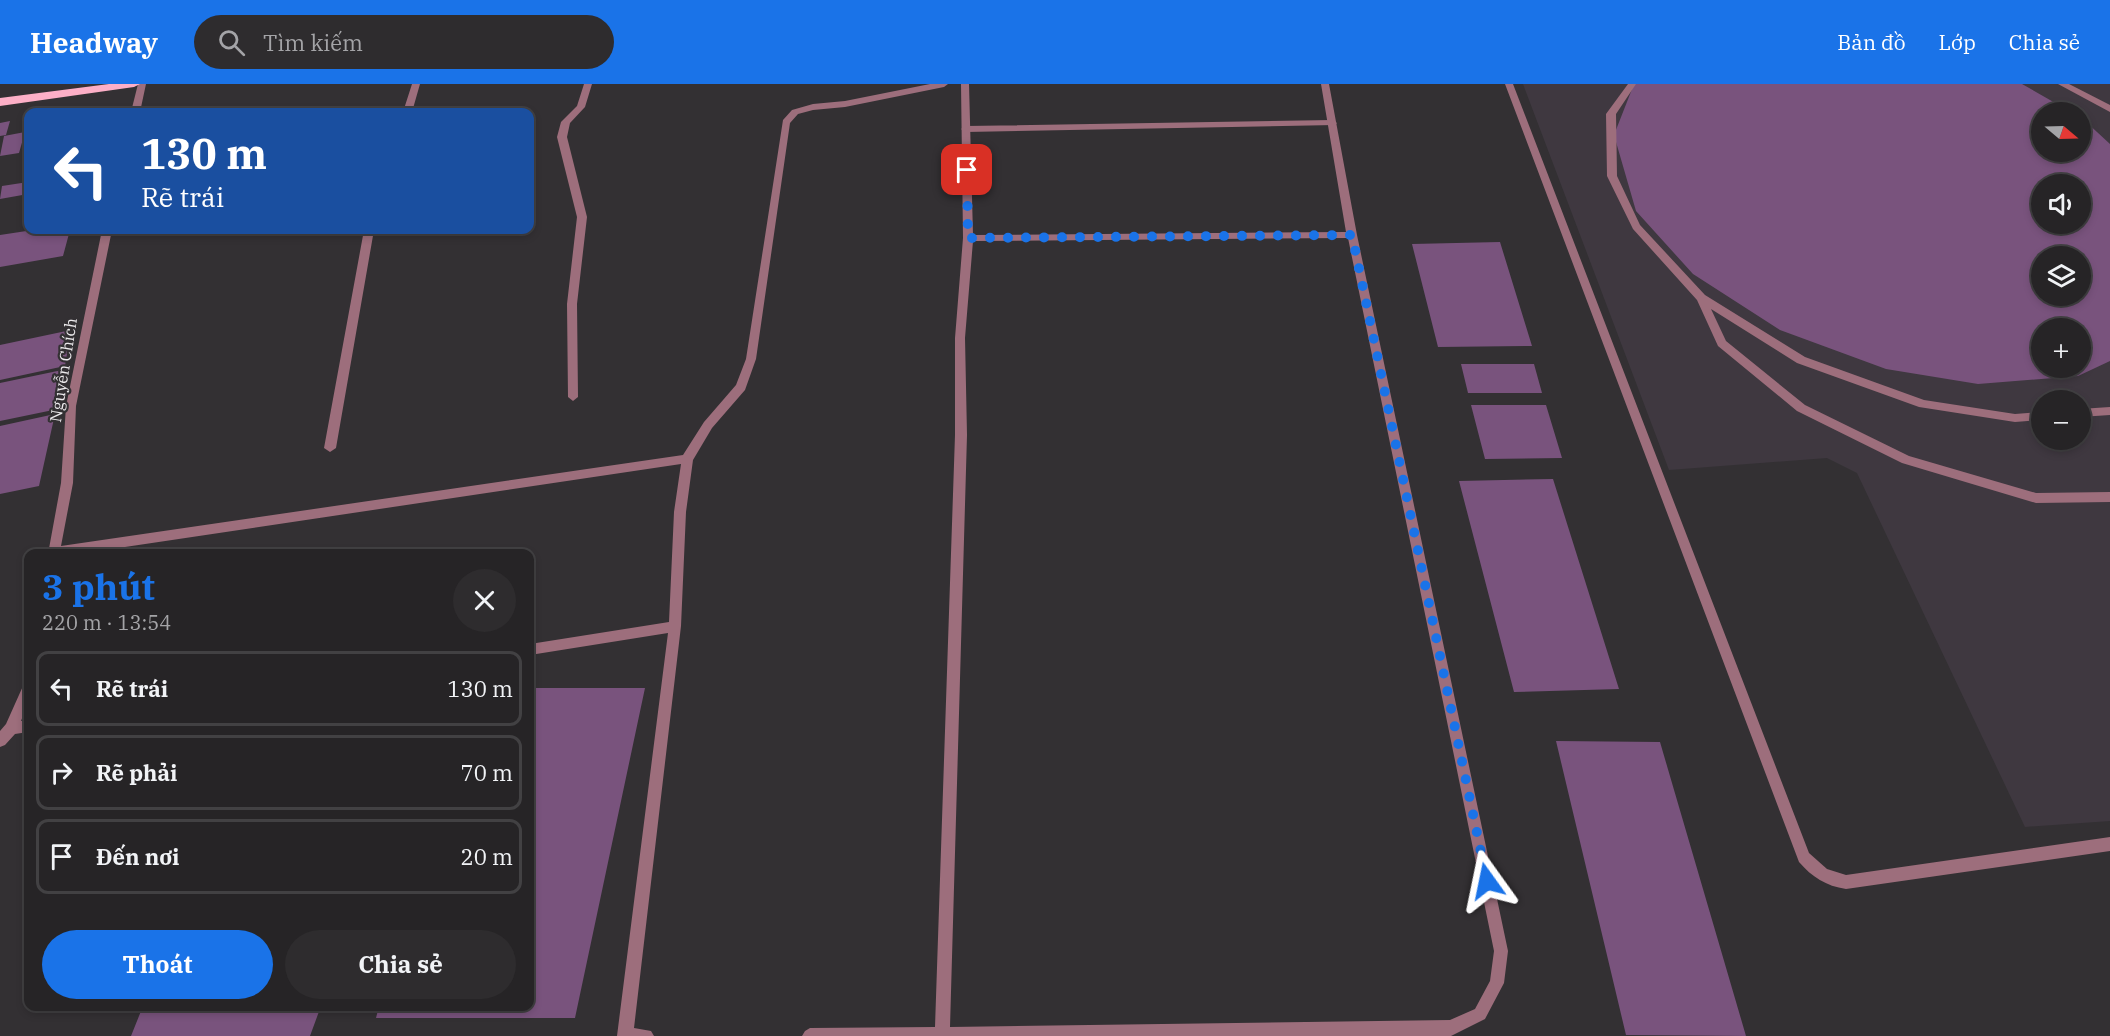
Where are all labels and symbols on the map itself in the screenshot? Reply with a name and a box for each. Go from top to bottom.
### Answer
north arrow [2031,102,2091,162]
pin [941,144,992,195]
street label: Nguyễn Chích [45,316,81,424]
position arrow [1455,849,1519,913]

